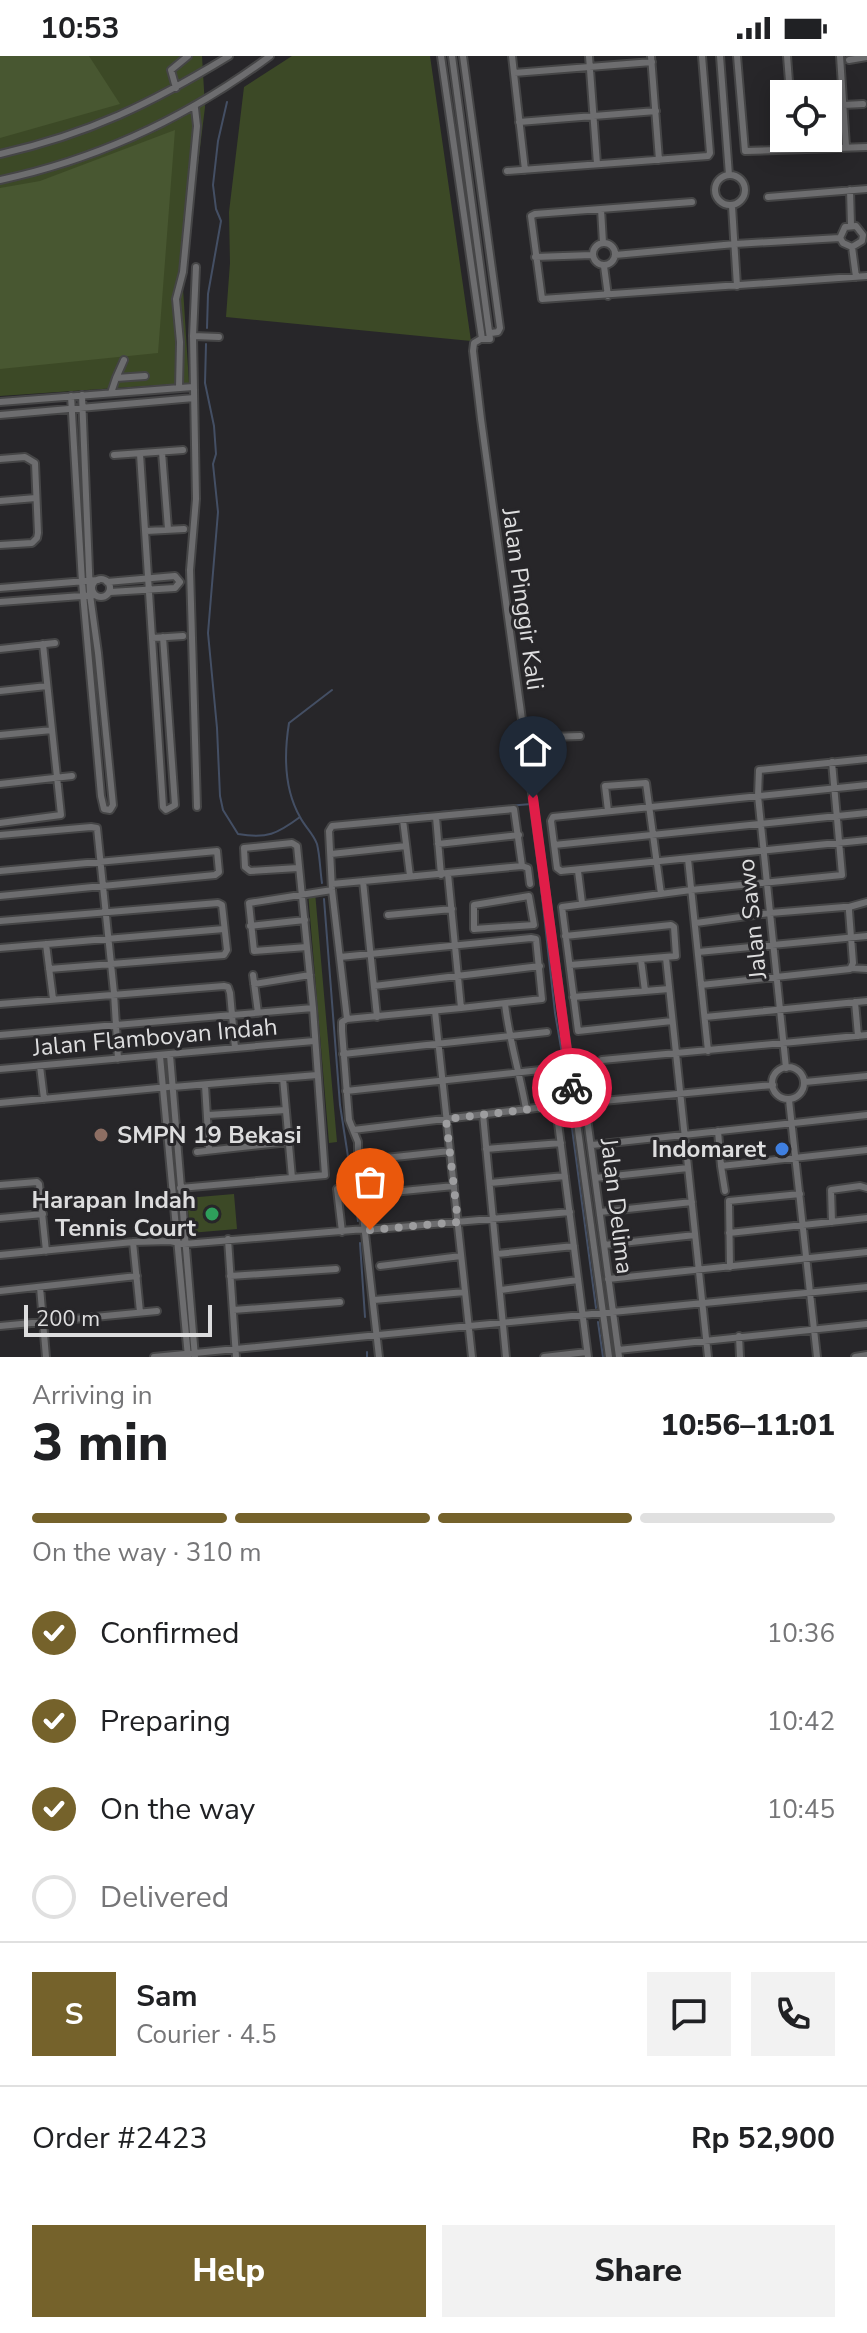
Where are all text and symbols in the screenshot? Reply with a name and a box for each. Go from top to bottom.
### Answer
text: 10:53 [40,8,119,49]
map controls [770,80,842,152]
button: locate [770,80,842,152]
street label: Jalan Pinggir Kali [494,505,552,692]
pin [499,716,567,798]
icon: home [511,728,555,772]
street label: Jalan Sawo [730,857,774,982]
street label: Jalan Flamboyan Indah [30,1010,279,1064]
courier [532,1048,612,1128]
icon: bike [550,1066,594,1110]
place label: SMPN 19 Bekasi [117,1119,302,1151]
marker: SMPN 19 Bekasi [92,1126,110,1144]
place label: Indomaret [651,1133,767,1165]
street label: Jalan Delima [593,1135,641,1276]
marker: Indomaret [773,1140,791,1158]
pin [336,1148,404,1230]
icon: bag [348,1160,392,1204]
place label: Harapan Indah Tennis Court [32,1184,197,1244]
marker: Harapan Indah Tennis Court [203,1205,221,1223]
scale bar [24,1301,212,1337]
text: 200 m [36,1304,100,1334]
text: Arriving in [32,1378,153,1413]
text: 10:56–11:01 [660,1405,835,1446]
text: 3 min [32,1407,169,1478]
text: On the way · 310 m [32,1535,261,1570]
icon: check [32,1611,76,1655]
text: Confirmed [100,1613,240,1654]
text: 10:36 [767,1616,835,1651]
icon: check [32,1699,76,1743]
text: Preparing [100,1701,231,1742]
text: 10:42 [767,1704,835,1739]
icon: check [32,1787,76,1831]
text: On the way [100,1789,255,1830]
text: 10:45 [767,1792,835,1827]
text: Delivered [100,1877,229,1918]
button: chat [647,1972,731,2056]
button: phone [751,1972,835,2056]
text: Sam [136,1976,198,2017]
text: S [65,1994,83,2035]
text: Courier · 4.5 [136,2017,277,2052]
text: Order #2423 [32,2118,207,2159]
text: Rp 52,900 [691,2118,835,2159]
button: Help [32,2225,426,2317]
button: Share [442,2225,835,2317]

